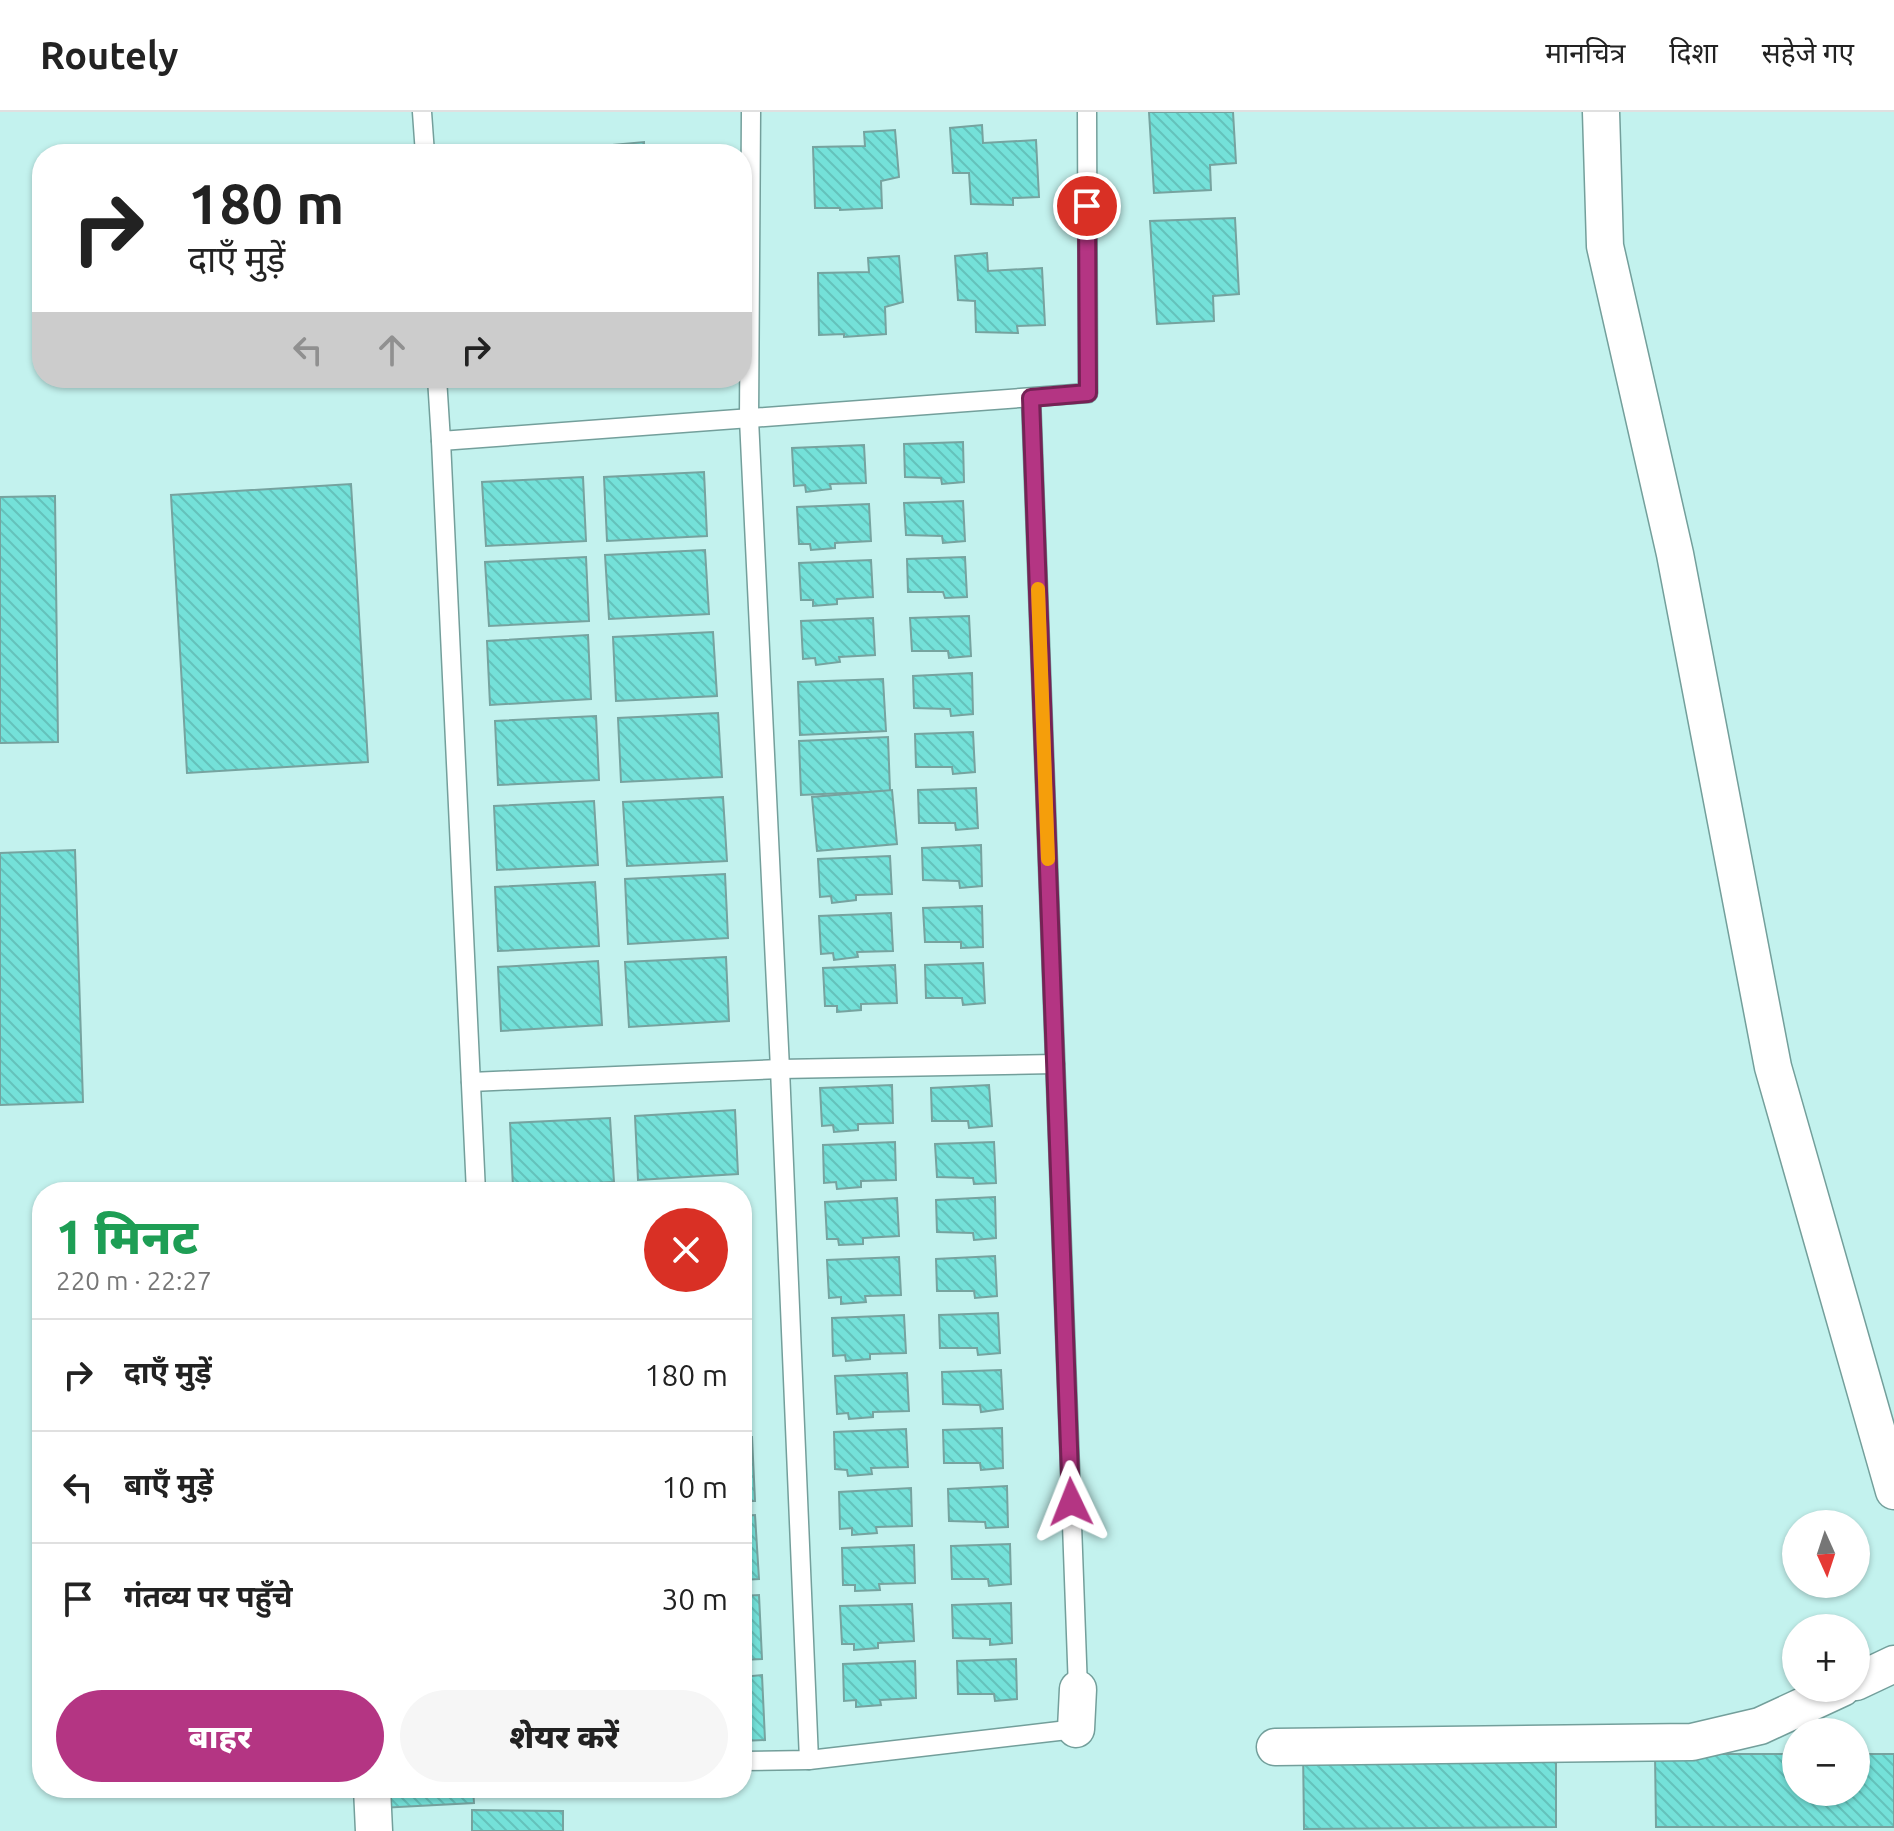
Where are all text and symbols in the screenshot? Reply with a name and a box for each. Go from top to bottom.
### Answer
text: Routely [40,34,178,76]
text: मानचित्र [1545,37,1625,68]
text: दिशा [1669,37,1718,68]
text: सहेजे गए [1762,37,1854,68]
text: 180 m [188,172,344,235]
pin [1053,172,1121,240]
icon: right [56,176,160,280]
icon: arrive [1065,184,1109,228]
text: दाएँ मुड़ें [188,238,285,279]
icon: left [286,328,330,372]
icon: ahead [370,328,414,372]
icon: right [454,328,498,372]
button: close [644,1208,728,1292]
text: 1 मिनट [56,1209,198,1263]
text: 220 m · 22:27 [56,1266,212,1295]
icon: right [56,1353,100,1397]
text: दाएँ मुड़ें [124,1355,212,1389]
text: 180 m [644,1358,728,1392]
position arrow [1029,1460,1113,1544]
icon: left [56,1465,100,1509]
text: बाएँ मुड़ें [124,1467,213,1501]
text: 10 m [661,1470,728,1504]
north arrow [1782,1510,1870,1598]
map controls [1782,1510,1870,1806]
icon: arrive [56,1577,100,1621]
text: गंतव्य पर पहुँचे [124,1579,292,1613]
text: 30 m [661,1582,728,1616]
button: + [1782,1614,1870,1702]
button: बाहर [56,1690,384,1782]
button: शेयर करें [400,1690,728,1782]
button: − [1782,1718,1870,1806]

